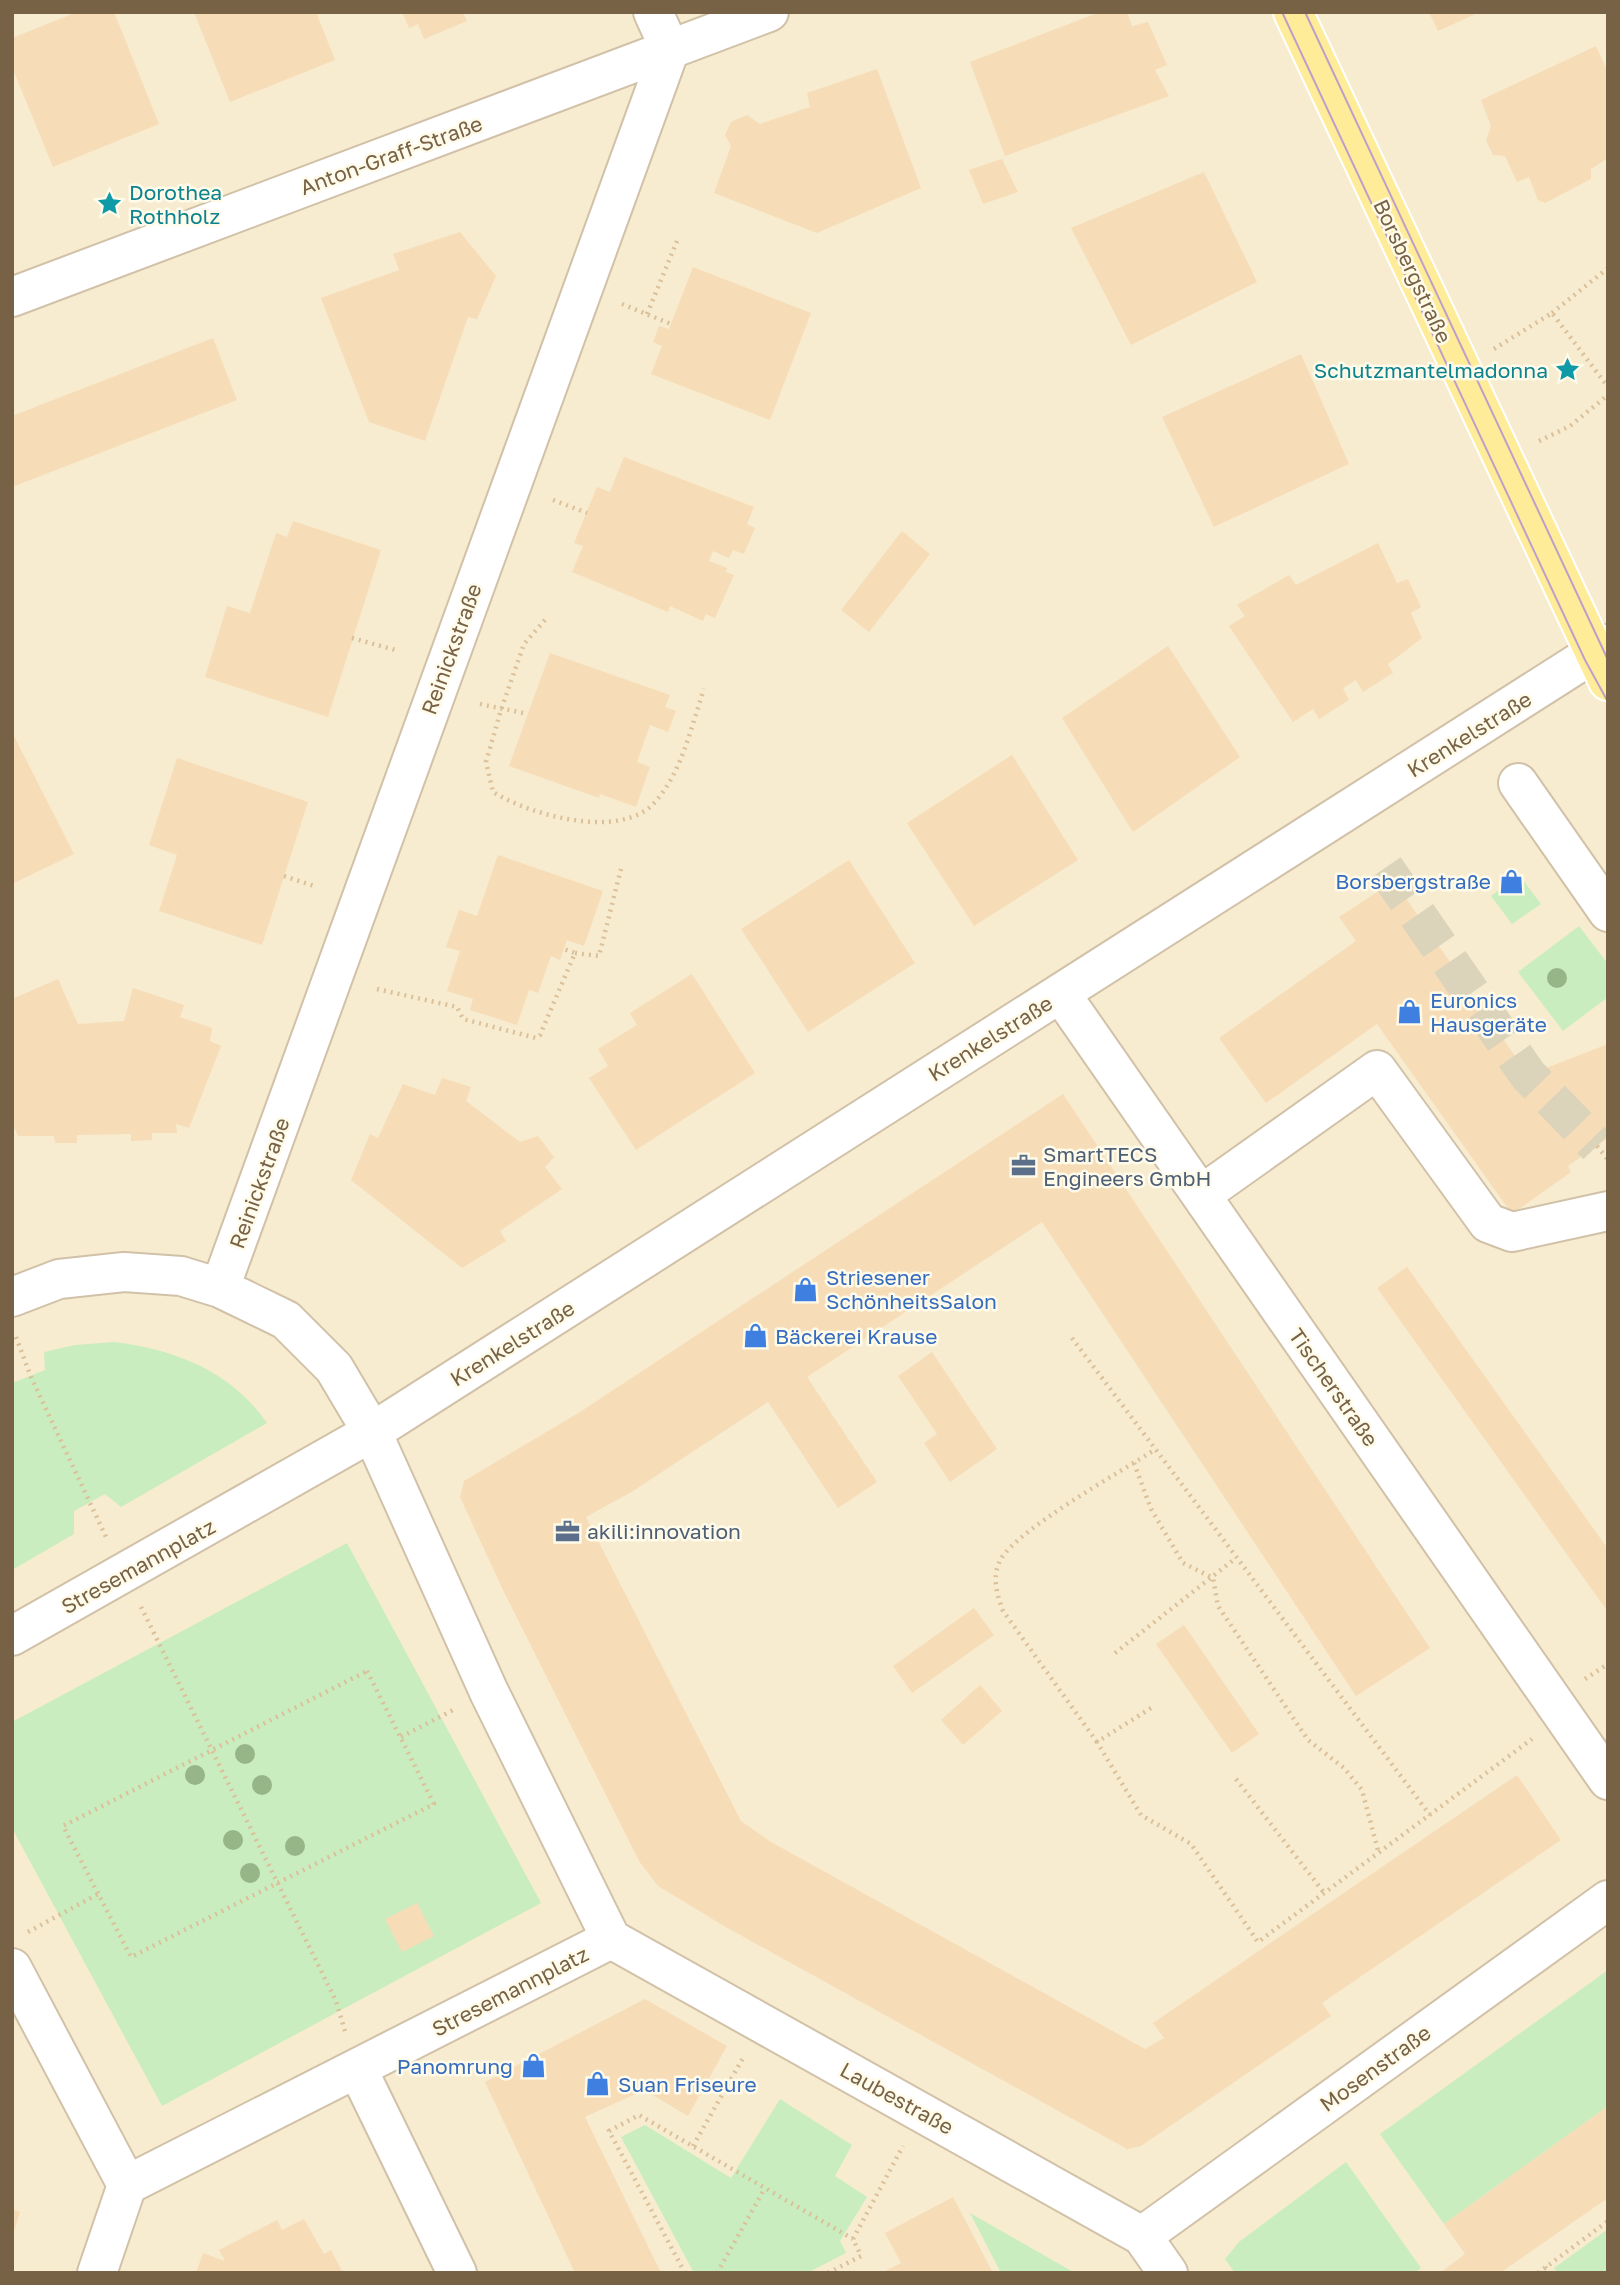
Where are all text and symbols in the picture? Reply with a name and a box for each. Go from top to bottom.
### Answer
street label: Anton-Graff-Straße [296,110,486,200]
place label: Dorothea Rothholz [129,179,222,229]
place icon: Dorothea Rothholz [95,190,123,218]
street label: Borsbergstraße [1368,195,1458,347]
place icon: Schutzmantelmadonna [1554,356,1582,384]
place label: Schutzmantelmadonna [1314,357,1548,383]
street label: Reinickstraße [415,580,487,718]
street label: Krenkelstraße [1402,685,1536,783]
shop icon: Borsbergstraße [1497,867,1525,895]
place label: Borsbergstraße [1335,868,1491,894]
place label: Euronics Hausgeräte [1430,987,1547,1037]
street label: Krenkelstraße [923,989,1057,1087]
shop icon: Euronics Hausgeräte [1396,998,1424,1026]
street label: Reinickstraße [223,1114,295,1252]
place label: SmartTECS Engineers GmbH [1043,1141,1211,1191]
office icon: SmartTECS Engineers GmbH [1009,1152,1037,1180]
place label: Striesener SchönheitsSalon [826,1264,997,1314]
shop icon: Striesener SchönheitsSalon [792,1275,820,1303]
street label: Krenkelstraße [445,1294,579,1392]
shop icon: Bäckerei Krause [741,1322,769,1350]
place label: Bäckerei Krause [775,1323,937,1349]
street label: Tischerstraße [1284,1323,1384,1451]
street label: Stresemannplatz [56,1513,220,1619]
office icon: akili:innovation [553,1517,581,1545]
place label: akili:innovation [587,1518,741,1544]
street label: Stresemannplatz [427,1940,593,2042]
street label: Mosenstraße [1315,2019,1435,2117]
shop icon: Panomrung [519,2052,547,2080]
place label: Panomrung [397,2053,513,2079]
street label: Laubestraße [836,2056,958,2140]
shop icon: Suan Friseure [584,2070,612,2098]
place label: Suan Friseure [618,2071,757,2097]

